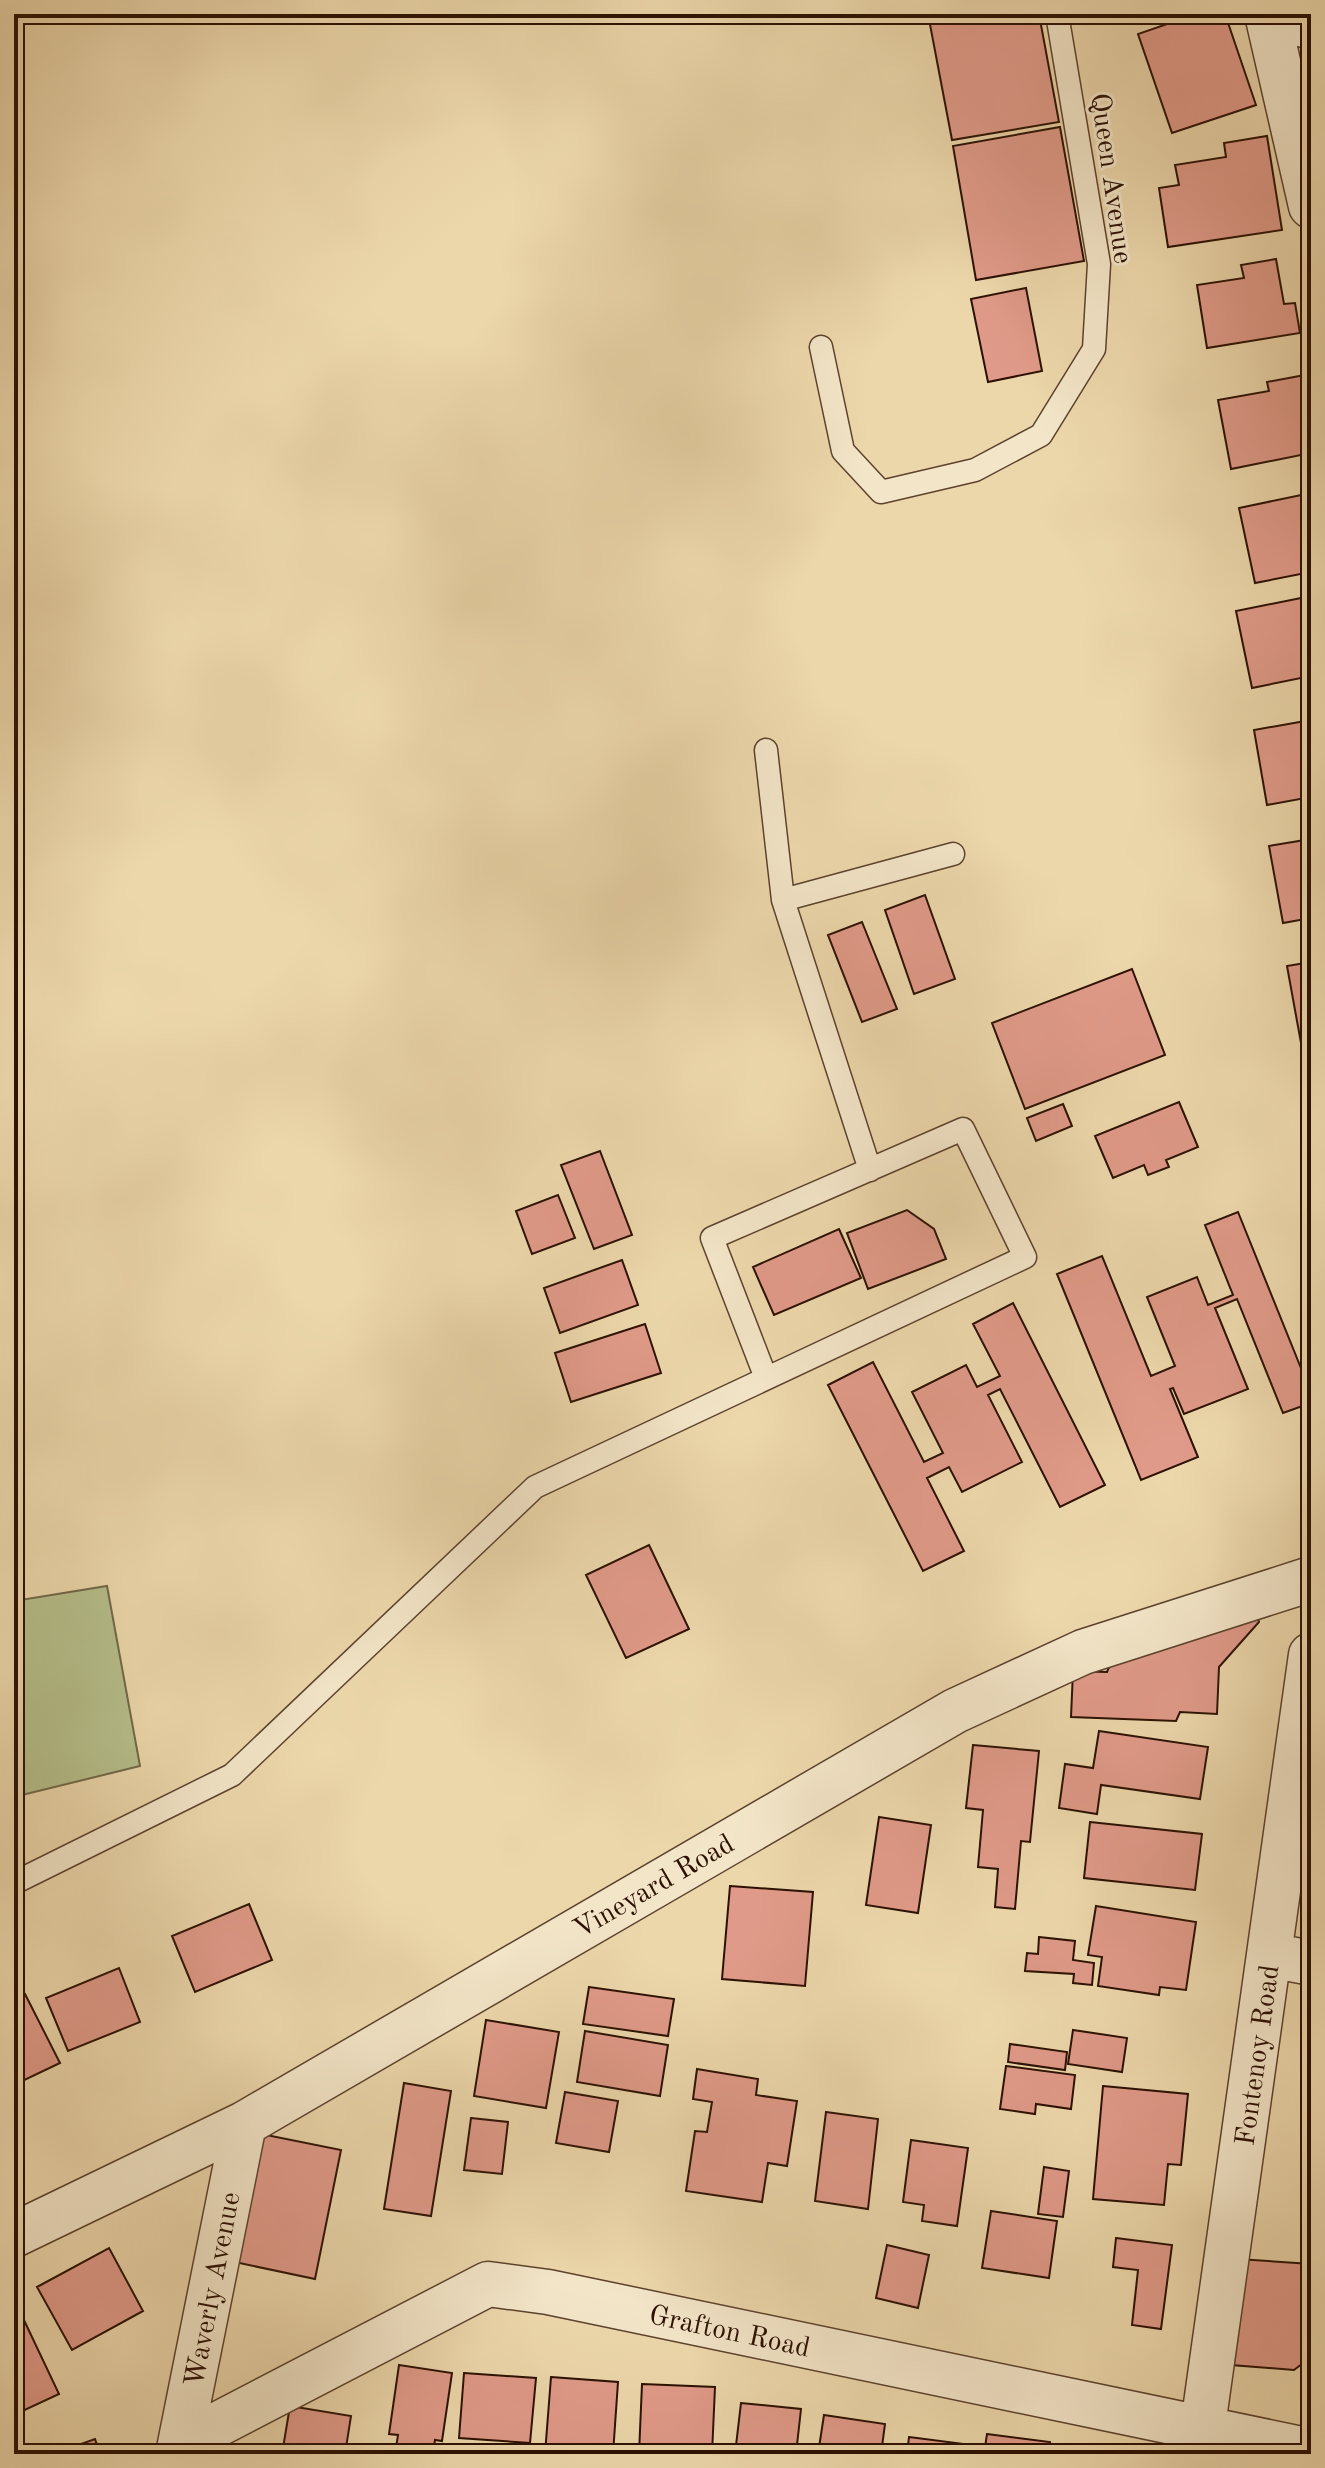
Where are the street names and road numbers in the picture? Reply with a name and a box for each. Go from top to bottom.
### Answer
street label: Queen Avenue [1084,91,1136,266]
street label: Vineyard Road [570,1830,739,1945]
street label: Fontenoy Road [1232,1963,1286,2148]
street label: Waverly Avenue [181,2190,247,2389]
street label: Grafton Road [646,2302,812,2364]

